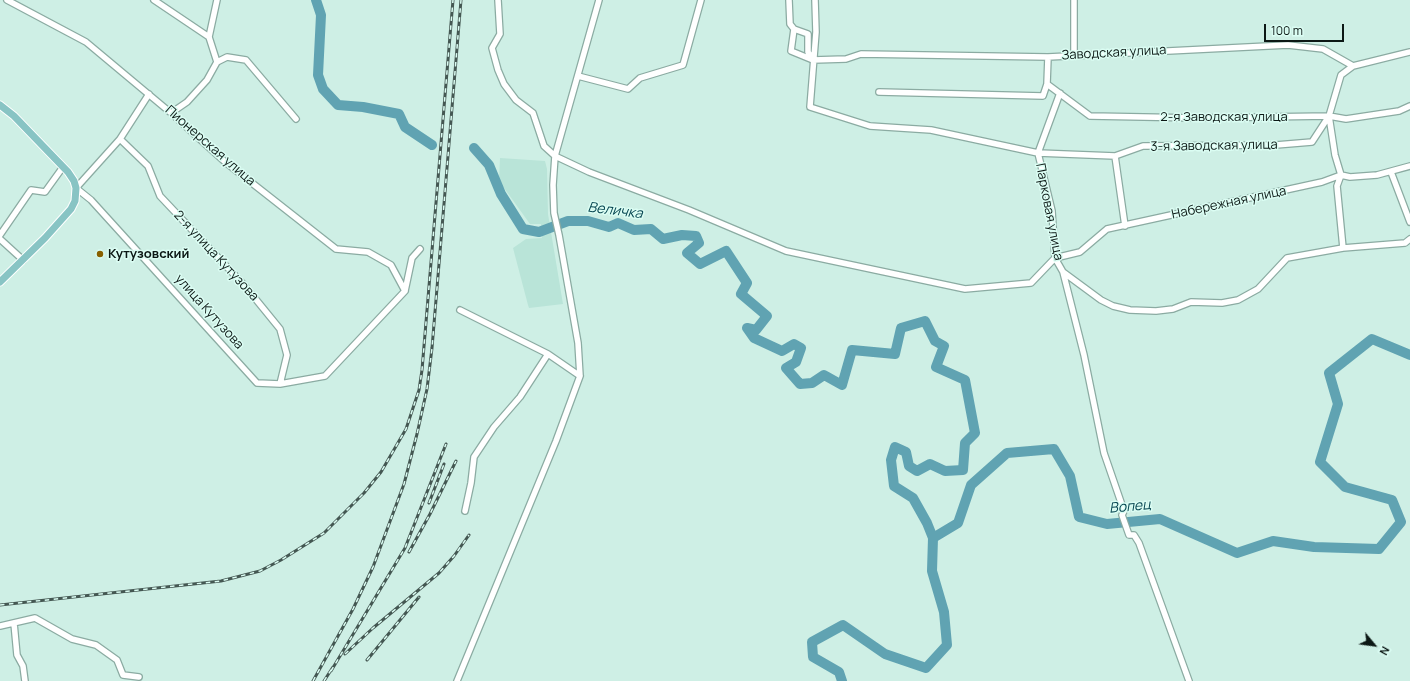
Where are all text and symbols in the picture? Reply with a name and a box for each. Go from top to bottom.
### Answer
scale bar [1266,16,1346,42]
text: 100 m [1271,22,1303,39]
street label: Заводская улица [1061,42,1167,64]
street label: Пионерская улица [162,103,258,189]
street label: 2-я Заводская улица [1160,109,1288,125]
street label: 3-я Заводская улица [1150,137,1278,155]
street label: Парковая улица [1032,162,1066,262]
street label: Набережная улица [1170,183,1288,223]
water label: Величка [587,199,643,223]
street label: 2-я улица Кутузова [170,208,262,304]
place label: Кутузовский [108,246,189,262]
marker: Кутузовский [95,249,105,259]
street label: улица Кутузова [171,271,247,353]
water label: Вопец [1109,497,1151,517]
north arrow [1354,625,1394,665]
text: N [1376,644,1393,658]

